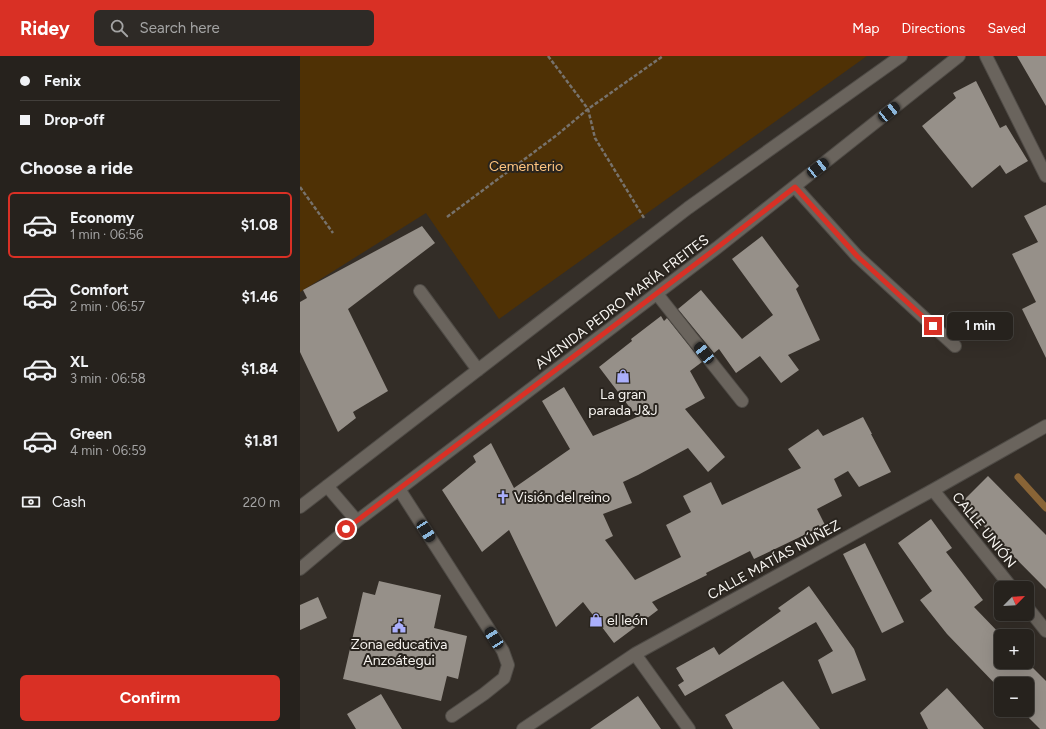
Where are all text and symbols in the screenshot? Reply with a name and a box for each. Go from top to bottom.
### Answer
search box [94,10,374,46]
text: Ridey [20,17,70,40]
icon: search [108,17,130,39]
text: Search here [140,19,220,37]
text: Map [852,20,880,37]
text: Directions [902,20,965,37]
text: Saved [987,20,1026,37]
text: Fenix [44,72,81,90]
car [876,100,902,124]
text: Drop-off [44,111,105,129]
car [805,156,831,180]
text: Choose a ride [20,157,133,179]
park label: Cementerio [489,158,563,175]
icon: car [22,207,58,243]
text: Economy [70,209,135,227]
text: $1.08 [241,216,278,234]
text: 1 min · 06:56 [70,227,143,242]
street label: AVENIDA PEDRO MARÍA FREITES [532,231,712,373]
icon: car [22,279,58,315]
text: Comfort [70,281,129,299]
text: $1.46 [241,288,278,306]
text: 2 min · 06:57 [70,299,145,314]
callout: 1 min [947,312,1013,340]
route end [924,317,942,335]
text: 1 min [965,318,995,333]
car [692,340,716,366]
icon: car [22,351,58,387]
text: XL [70,353,88,371]
text: $1.84 [241,360,278,378]
shop icon: La gran parada J&J [615,368,631,384]
text: 3 min · 06:58 [70,371,146,386]
place label: La gran parada J&J [588,386,658,419]
icon: car [22,423,58,459]
text: Green [70,425,112,443]
text: $1.81 [244,432,278,450]
text: 4 min · 06:59 [70,443,146,458]
church icon: Visión del reino [495,489,511,505]
place label: Visión del reino [514,489,610,506]
street label: CALLE UNIÓN [948,489,1020,571]
icon: cash [20,491,42,513]
text: Cash [52,493,86,511]
text: 220 m [243,495,280,510]
street label: CALLE MATÍAS NÚÑEZ [705,516,843,604]
car [414,518,438,544]
route start [337,520,355,538]
north arrow [994,581,1034,621]
map controls [994,581,1034,717]
shop icon: el león [588,612,604,628]
place label: el león [607,612,648,629]
public building icon: Zona educativa Anzoátegui [391,618,407,634]
car [482,625,506,651]
button: + [994,629,1034,669]
place label: Zona educativa Anzoátegui [351,636,447,669]
button: Confirm [20,675,280,721]
button: − [994,677,1034,717]

